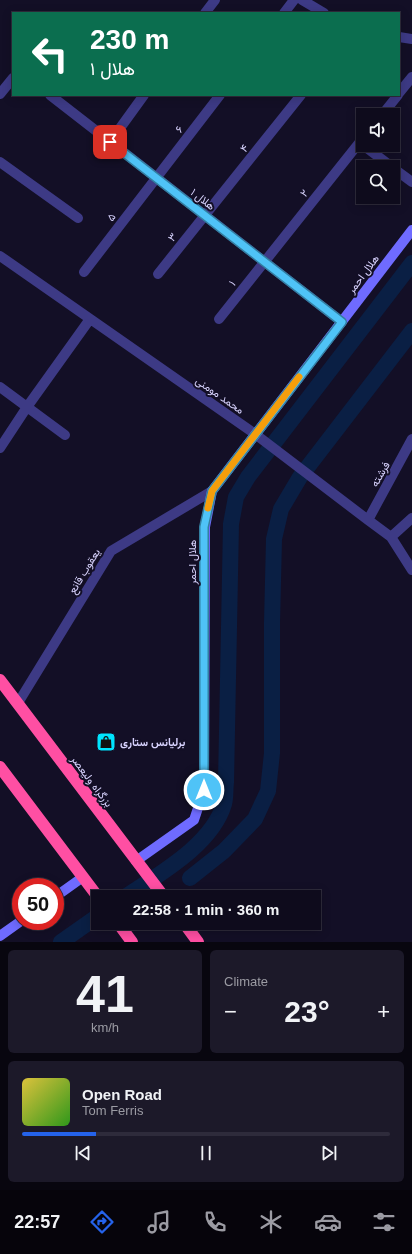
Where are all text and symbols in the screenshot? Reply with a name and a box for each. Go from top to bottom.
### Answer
text: 230 m [90,24,169,55]
icon: left [24,28,76,80]
text: هلال ۱ [90,59,135,79]
map controls [356,108,400,204]
button: sound [356,108,400,152]
street label: ۶ [173,123,185,135]
pin [93,125,127,159]
icon: arrive [99,131,121,153]
street label: ۴ [237,142,251,154]
button: search [356,160,400,204]
street label: هلال ۱ [188,186,218,213]
street label: ۲ [298,187,311,199]
street label: ۵ [104,211,118,223]
street label: ۳ [165,230,179,244]
street label: هلال احمر [344,252,382,297]
street label: ۱ [226,278,238,288]
street label: محمد مومنی [193,374,247,417]
street label: فرشته [368,459,393,489]
street label: هلال احمر [186,539,199,585]
street label: یعقوب قانع [66,546,104,597]
shop icon: برلیانس ستاری [95,731,117,753]
place label: برلیانس ستاری [120,736,185,749]
street label: بزرگراه ولیعصر [67,752,115,810]
position arrow [183,769,225,811]
speed limit sign: 50 [12,878,64,930]
text: 22:58 · 1 min · 360 m [133,901,279,918]
text: 41 [76,965,134,1023]
text: Climate [224,974,268,989]
text: 23° [284,995,330,1028]
text: − [224,999,237,1024]
text: + [377,999,390,1024]
text: km/h [91,1020,119,1035]
text: Open Road [82,1086,162,1103]
text: Tom Ferris [82,1103,143,1118]
icon: previous [72,1142,94,1164]
icon: pause [195,1142,217,1164]
icon: next [318,1142,340,1164]
icon: directions [88,1208,116,1236]
icon: music [145,1208,173,1236]
icon: phone [201,1208,229,1236]
icon: climate [257,1208,285,1236]
icon: car [314,1208,342,1236]
icon: filters [370,1208,398,1236]
text: 22:57 [14,1212,60,1232]

